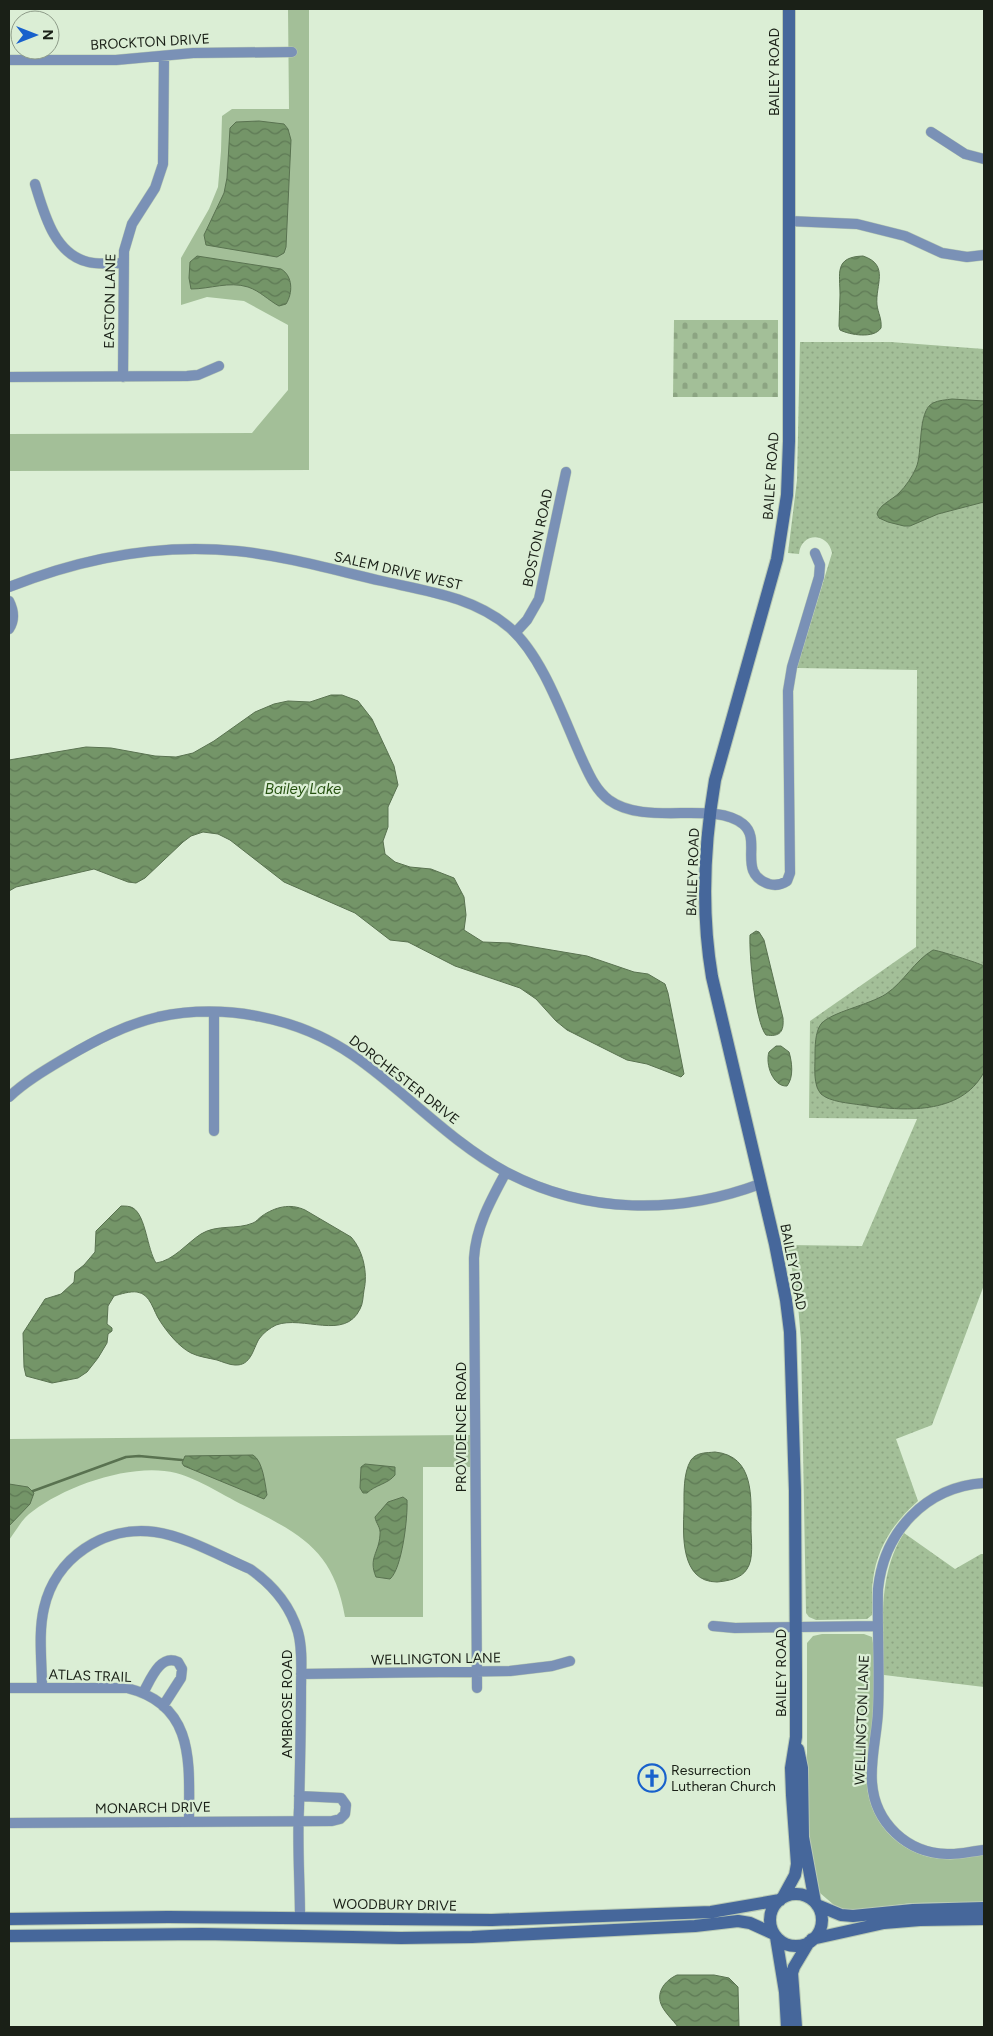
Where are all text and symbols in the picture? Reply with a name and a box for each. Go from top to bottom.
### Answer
north arrow [10,10,60,60]
street label: BAILEY ROAD [766,28,783,116]
text: N [39,30,56,40]
street label: BROCKTON DRIVE [90,30,210,54]
street label: EASTON LANE [101,253,119,349]
street label: BAILEY ROAD [759,431,783,521]
street label: BOSTON ROAD [519,488,557,588]
street label: SALEM DRIVE WEST [332,548,464,594]
water label: Bailey Lake [265,780,341,798]
street label: BAILEY ROAD [683,828,703,916]
street label: DORCHESTER DRIVE [346,1032,462,1128]
street label: BAILEY ROAD [776,1222,810,1312]
street label: PROVIDENCE ROAD [453,1362,470,1492]
street label: BAILEY ROAD [773,1629,790,1717]
street label: WELLINGTON LANE [371,1649,501,1669]
street label: AMBROSE ROAD [279,1650,296,1758]
street label: WELLINGTON LANE [851,1655,873,1785]
street label: ATLAS TRAIL [48,1666,132,1686]
place label: Resurrection Lutheran Church [671,1762,776,1795]
church icon: Resurrection Lutheran Church [637,1763,667,1793]
street label: MONARCH DRIVE [95,1798,211,1818]
street label: WOODBURY DRIVE [333,1895,457,1915]

